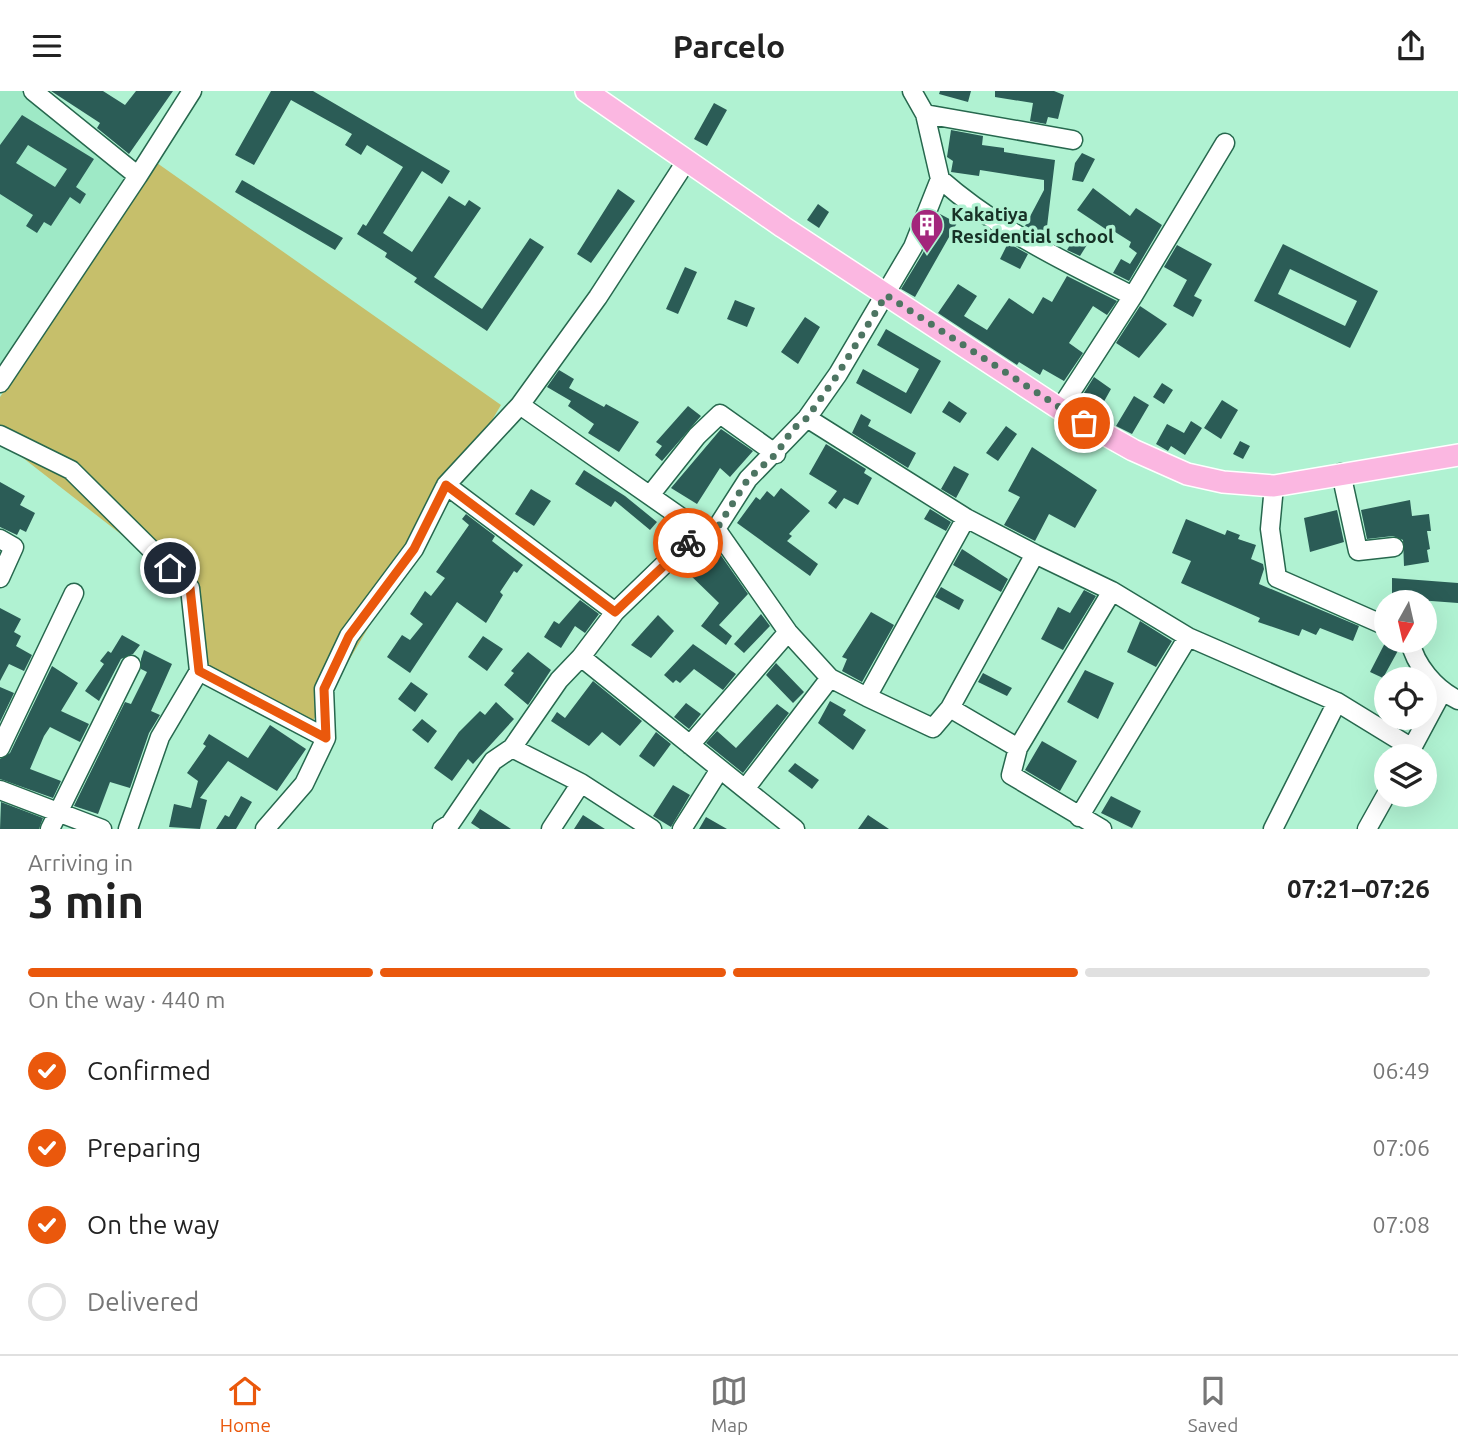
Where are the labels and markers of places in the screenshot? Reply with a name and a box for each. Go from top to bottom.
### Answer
place label: Kakatiya Residential school [951,203,1114,247]
building icon: Kakatiya Residential school [908,206,946,255]
pin [1054,393,1114,453]
pin [140,538,200,598]

